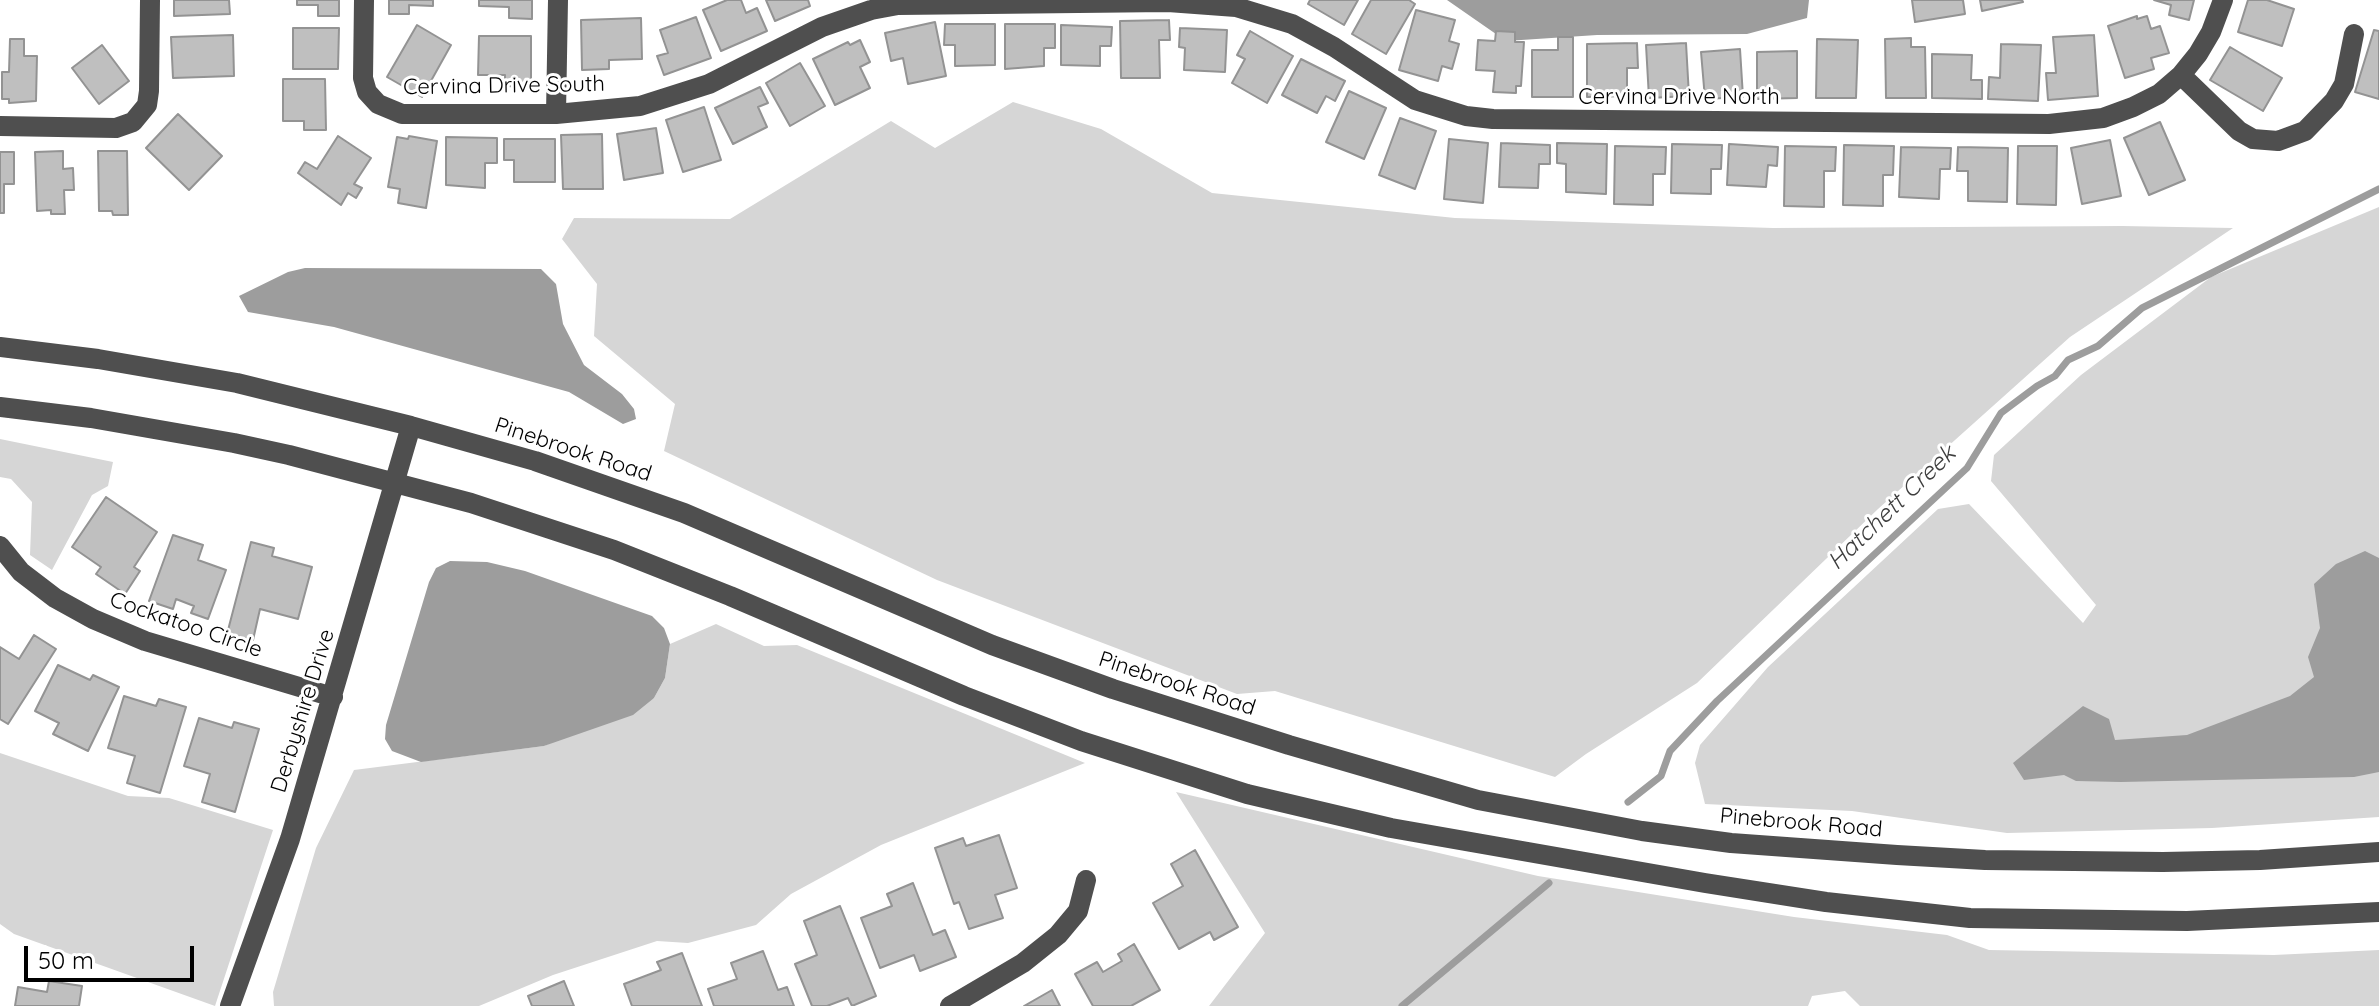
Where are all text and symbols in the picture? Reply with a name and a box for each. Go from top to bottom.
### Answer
street label: Cervina Drive South [403,71,605,101]
street label: Cervina Drive North [1578,84,1780,110]
street label: Pinebrook Road [491,412,655,488]
water label: Hatchett Creek [1822,440,1962,576]
street label: Cockatoo Circle [106,587,266,663]
street label: Derbyshire Drive [266,626,340,796]
street label: Pinebrook Road [1095,646,1259,722]
street label: Pinebrook Road [1719,803,1883,843]
scale bar [28,930,198,980]
text: 50 m [38,945,94,975]

